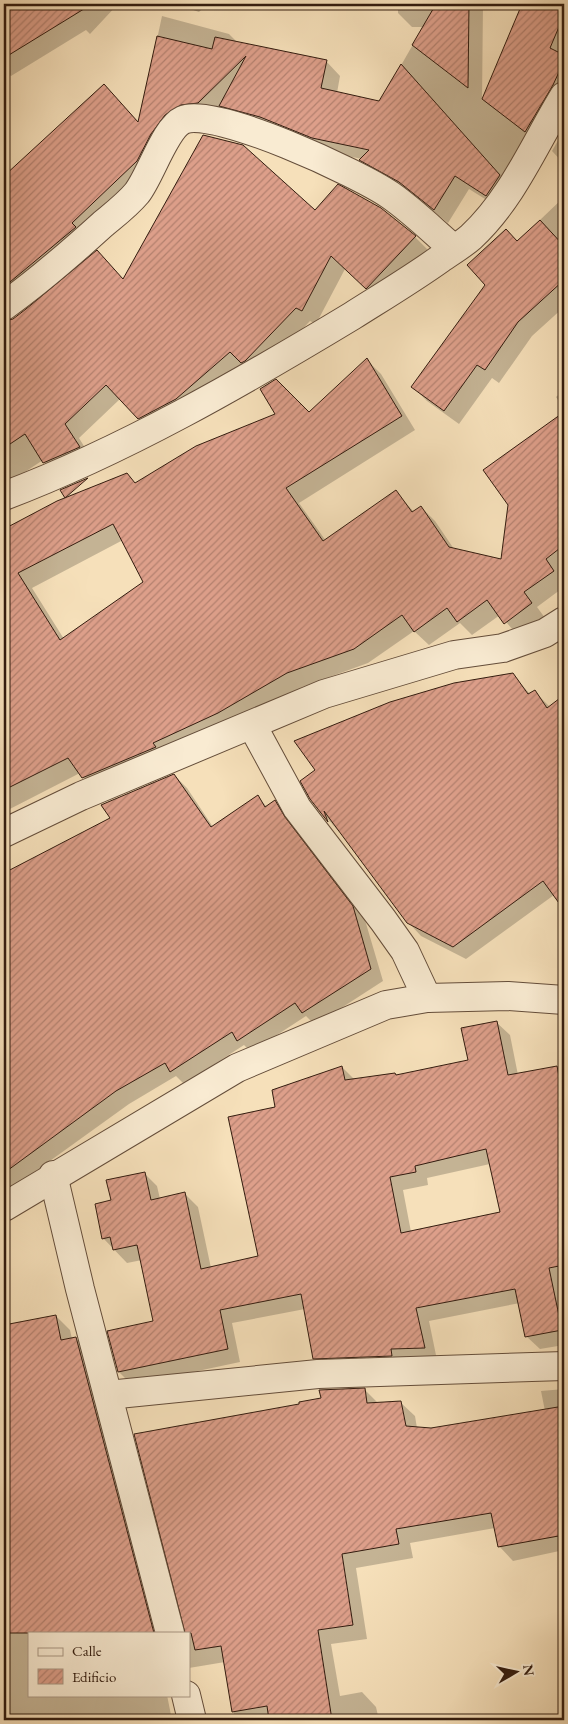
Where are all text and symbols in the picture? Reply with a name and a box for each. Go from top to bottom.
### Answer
legend [28,1632,190,1696]
text: Calle [72,1641,102,1660]
north arrow [490,1646,540,1696]
text: N [519,1663,539,1678]
text: Edificio [72,1667,116,1686]

